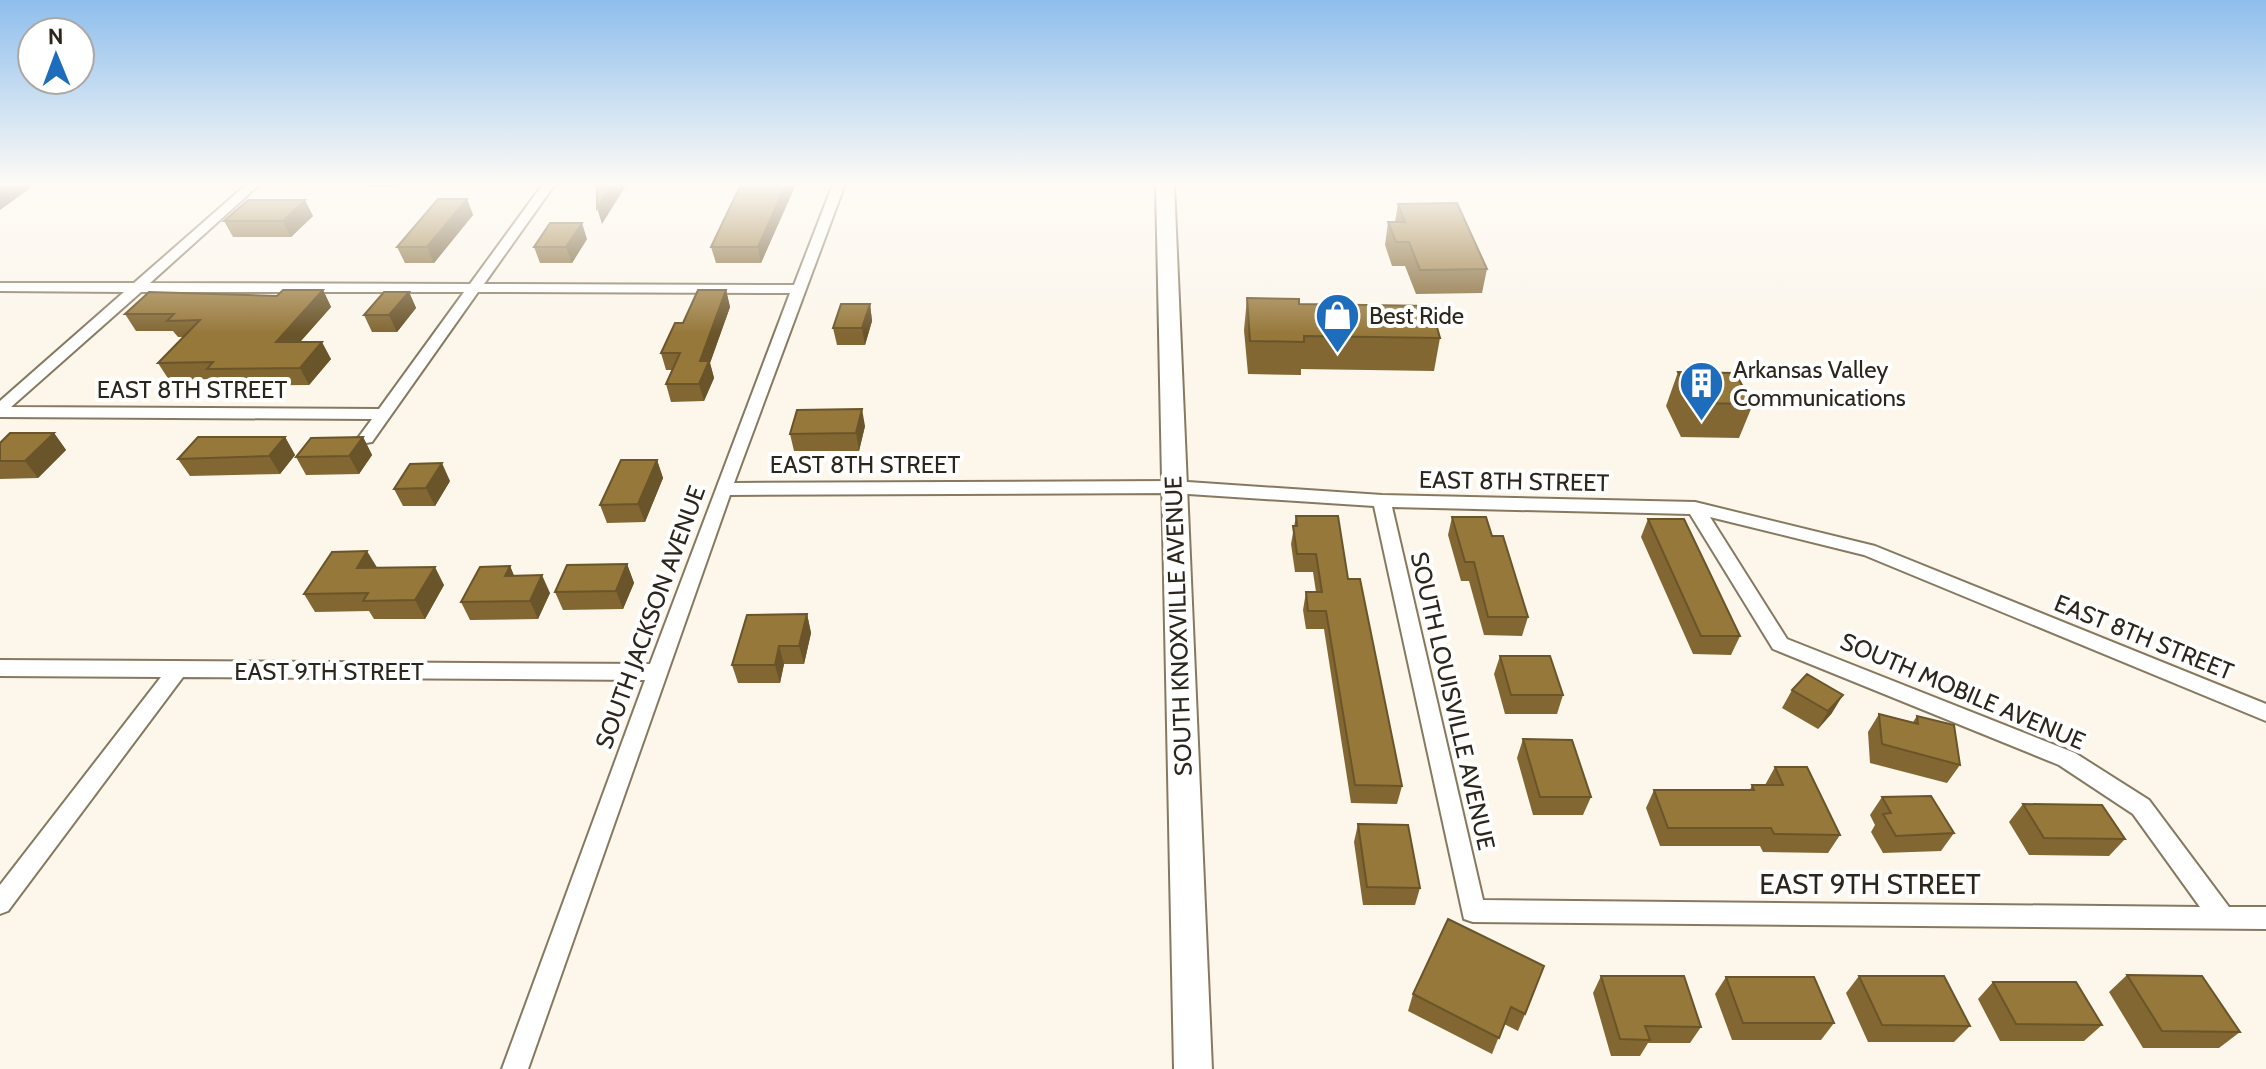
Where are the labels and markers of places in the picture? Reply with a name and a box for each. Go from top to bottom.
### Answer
shop icon: Best Ride [1314,291,1362,354]
place label: Best Ride [1369,301,1464,330]
place label: Arkansas Valley Communications [1733,355,1906,412]
building icon: Arkansas Valley Communications [1678,359,1726,422]

